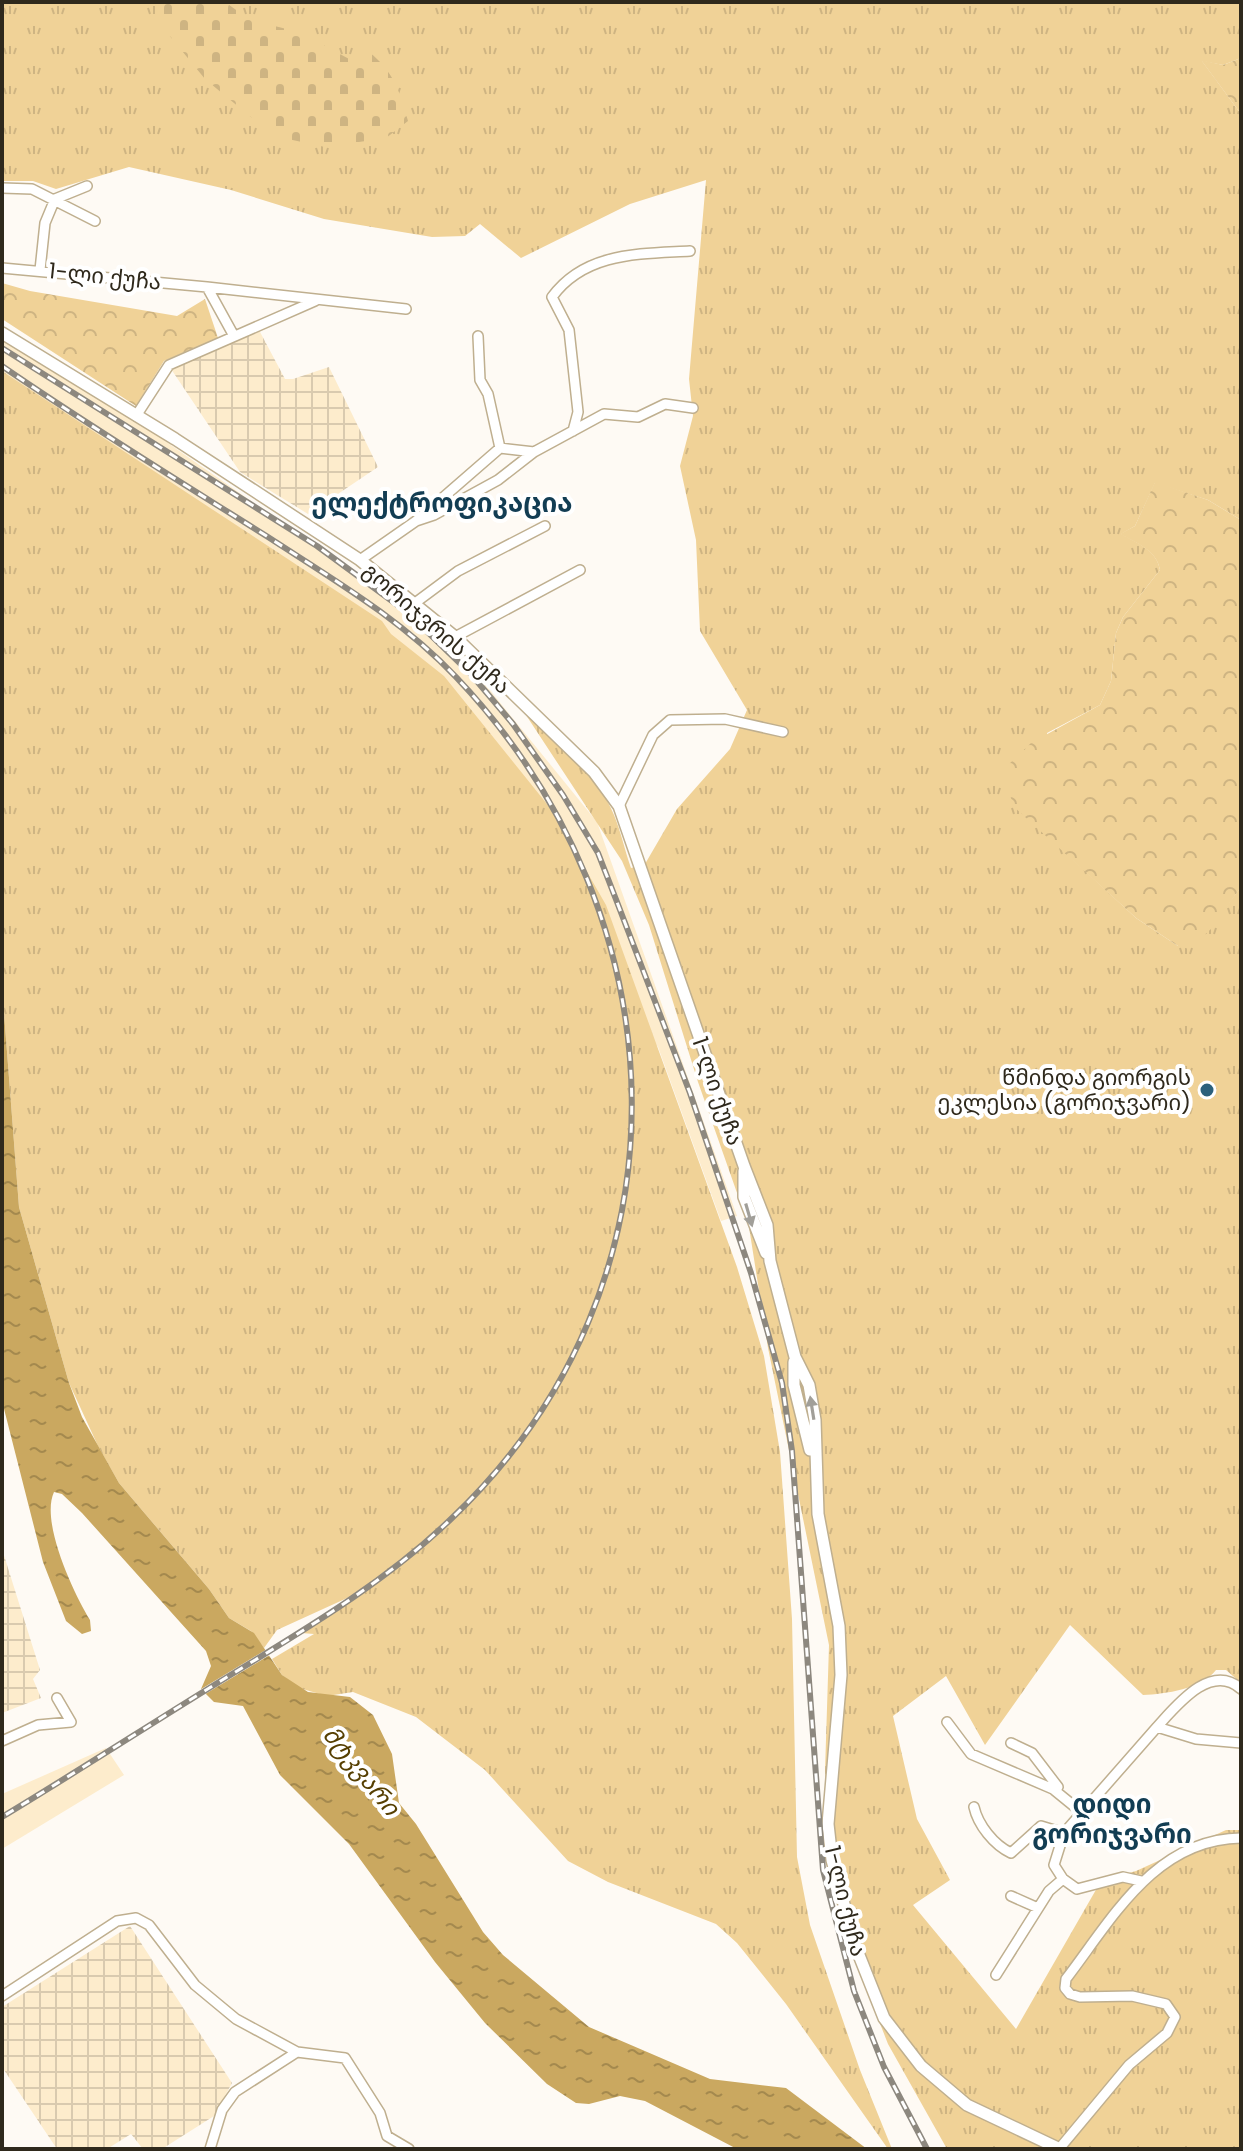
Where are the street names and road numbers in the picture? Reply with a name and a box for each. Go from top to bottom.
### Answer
street label: 1-ლი ქუჩა [47,255,163,298]
street label: გორიჯვრის ქუჩა [356,555,517,701]
street label: 1-ლი ქუჩა [684,1033,751,1150]
street label: 1-ლი ქუჩა [817,1843,874,1960]

